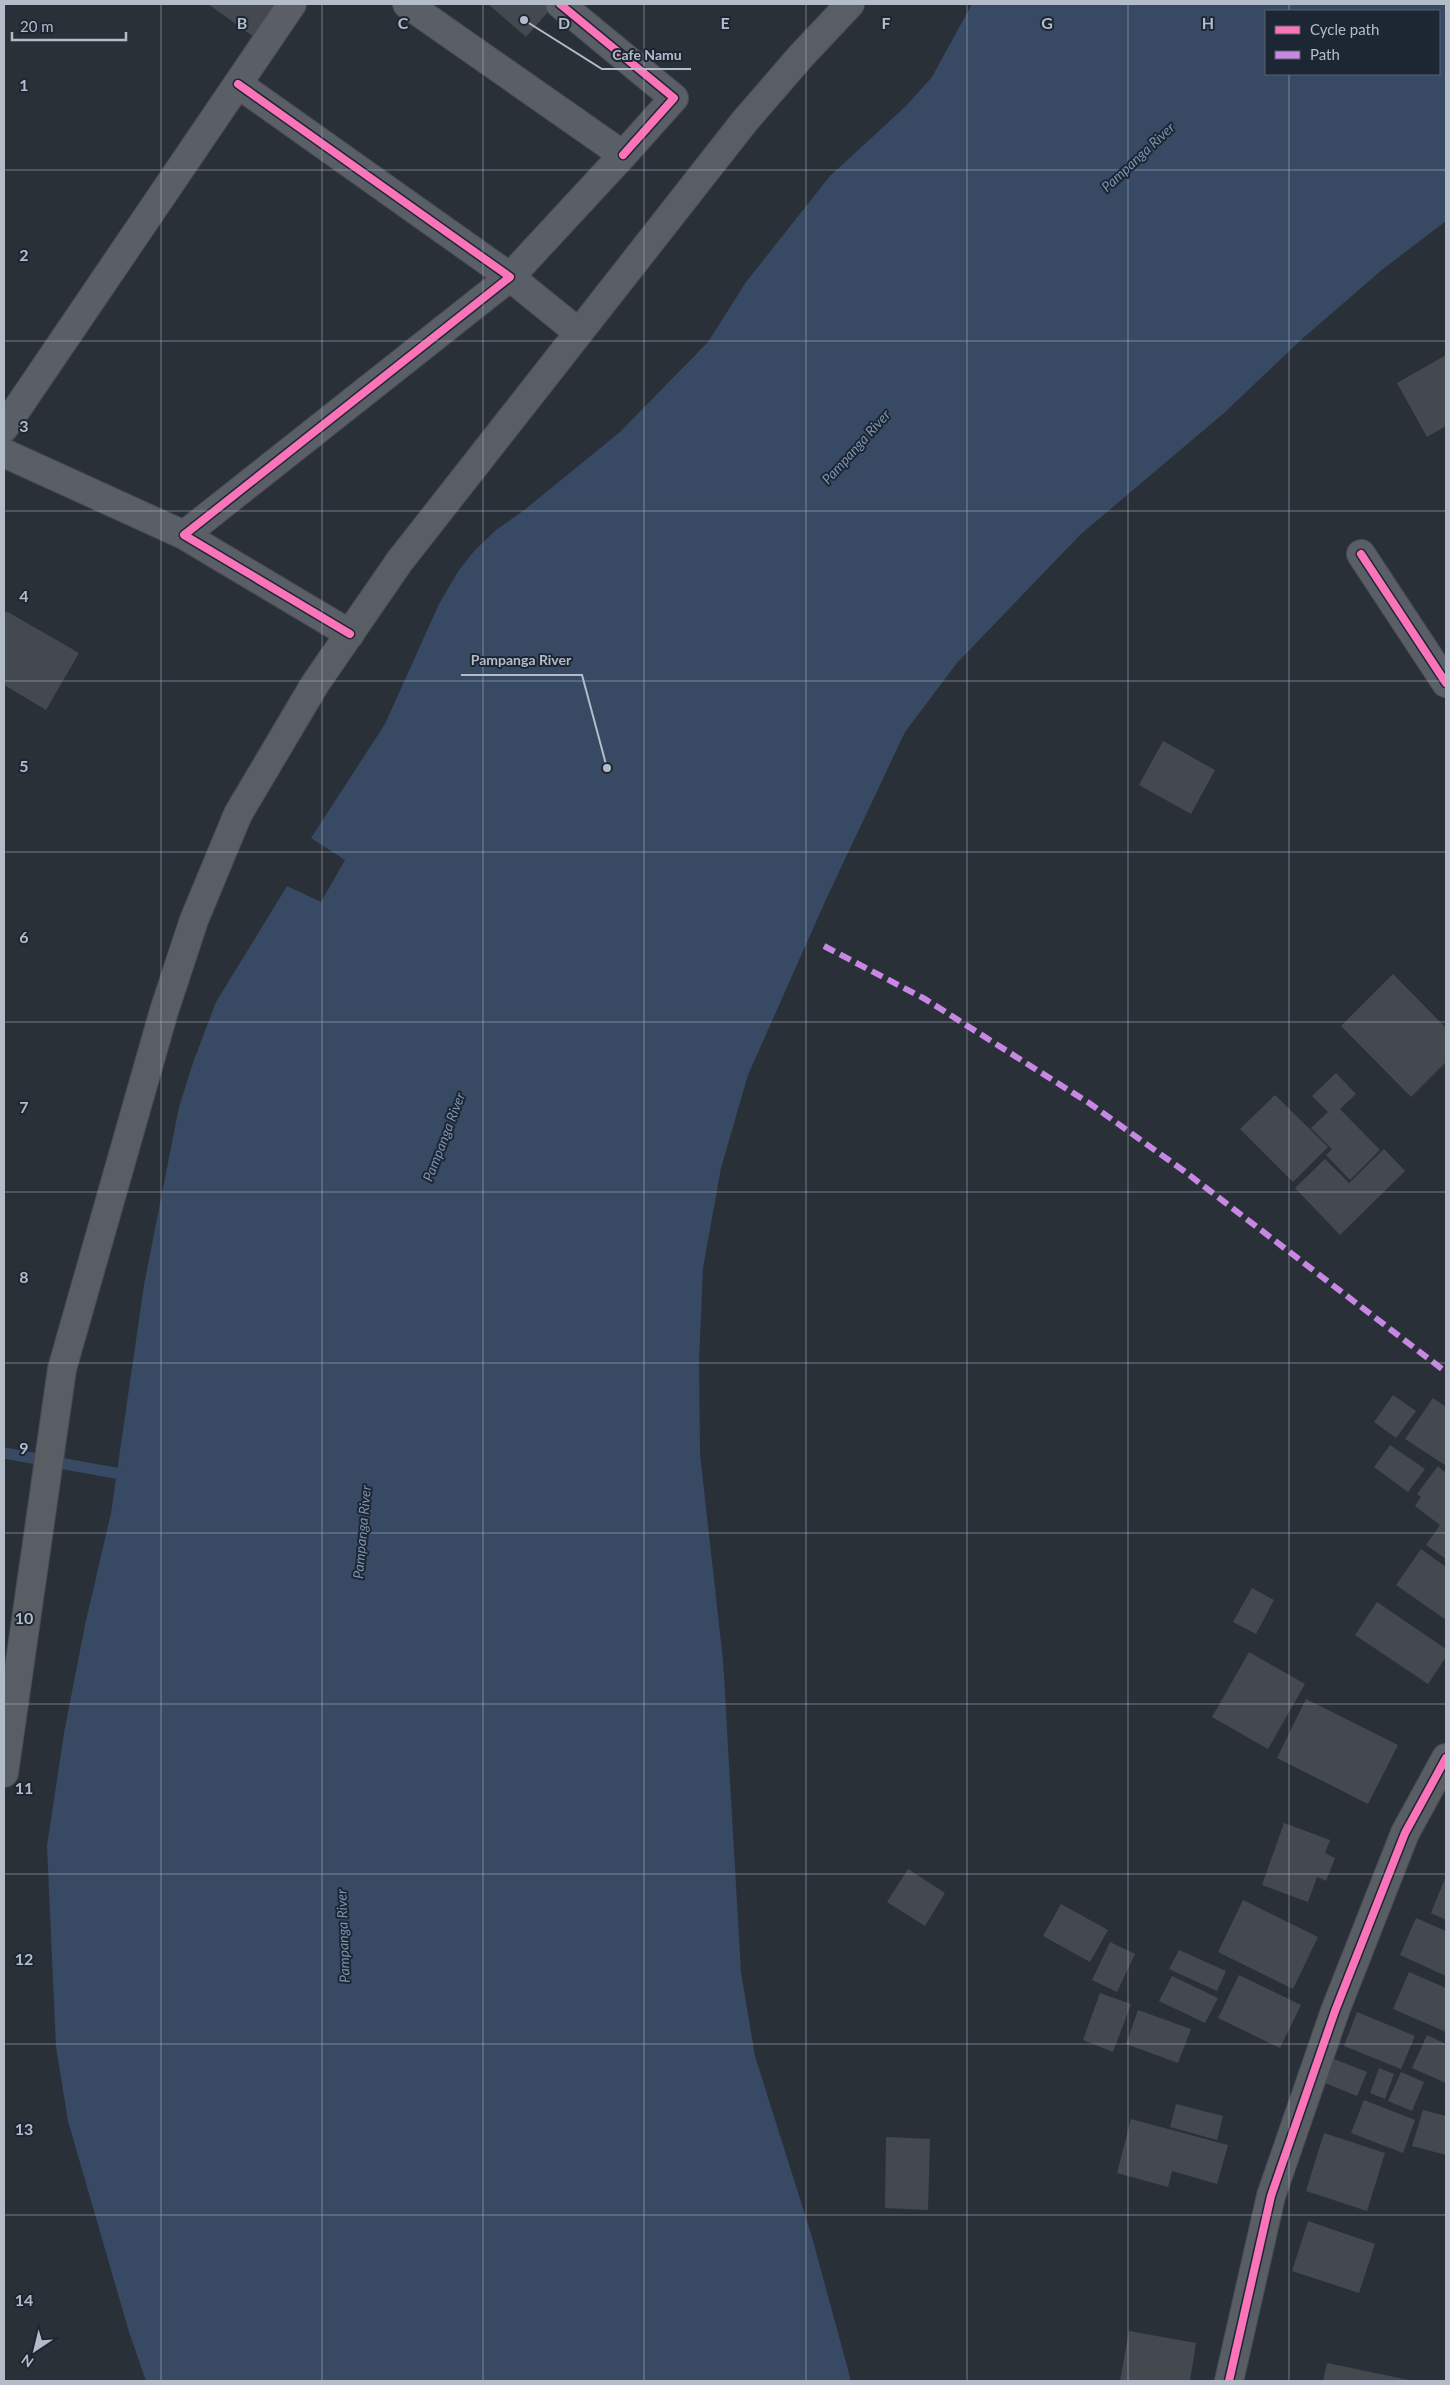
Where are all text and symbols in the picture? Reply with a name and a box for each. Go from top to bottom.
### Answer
scale bar [12,10,126,42]
legend [1265,10,1440,75]
text: B [237,13,247,32]
text: C [398,13,409,32]
text: D [558,13,570,32]
text: E [720,13,730,32]
text: F [881,13,891,32]
text: G [1041,13,1053,32]
text: H [1202,13,1214,32]
text: 20 m [20,17,54,35]
text: Cycle path [1310,20,1379,38]
callout: Cafe Namu [602,40,691,69]
text: Path [1310,45,1340,63]
text: Cafe Namu [612,46,682,63]
text: 1 [19,75,29,94]
water label: Pampanga River [1098,118,1178,195]
text: 2 [19,245,29,264]
water label: Pampanga River [818,406,893,487]
text: 3 [19,416,29,435]
text: 4 [19,586,29,605]
callout: Pampanga River [461,646,582,675]
text: Pampanga River [471,651,572,668]
text: 5 [19,756,29,775]
text: 6 [19,927,29,946]
water label: Pampanga River [419,1090,468,1184]
text: 7 [19,1097,29,1116]
text: 8 [19,1267,29,1286]
text: 9 [19,1438,29,1457]
water label: Pampanga River [349,1484,374,1579]
text: 10 [15,1608,33,1627]
text: 11 [15,1778,33,1797]
water label: Pampanga River [332,1889,353,1983]
text: 12 [15,1949,33,1968]
text: 13 [15,2119,33,2138]
text: 14 [15,2290,33,2309]
north arrow [10,2325,60,2375]
text: N [18,2351,37,2371]

